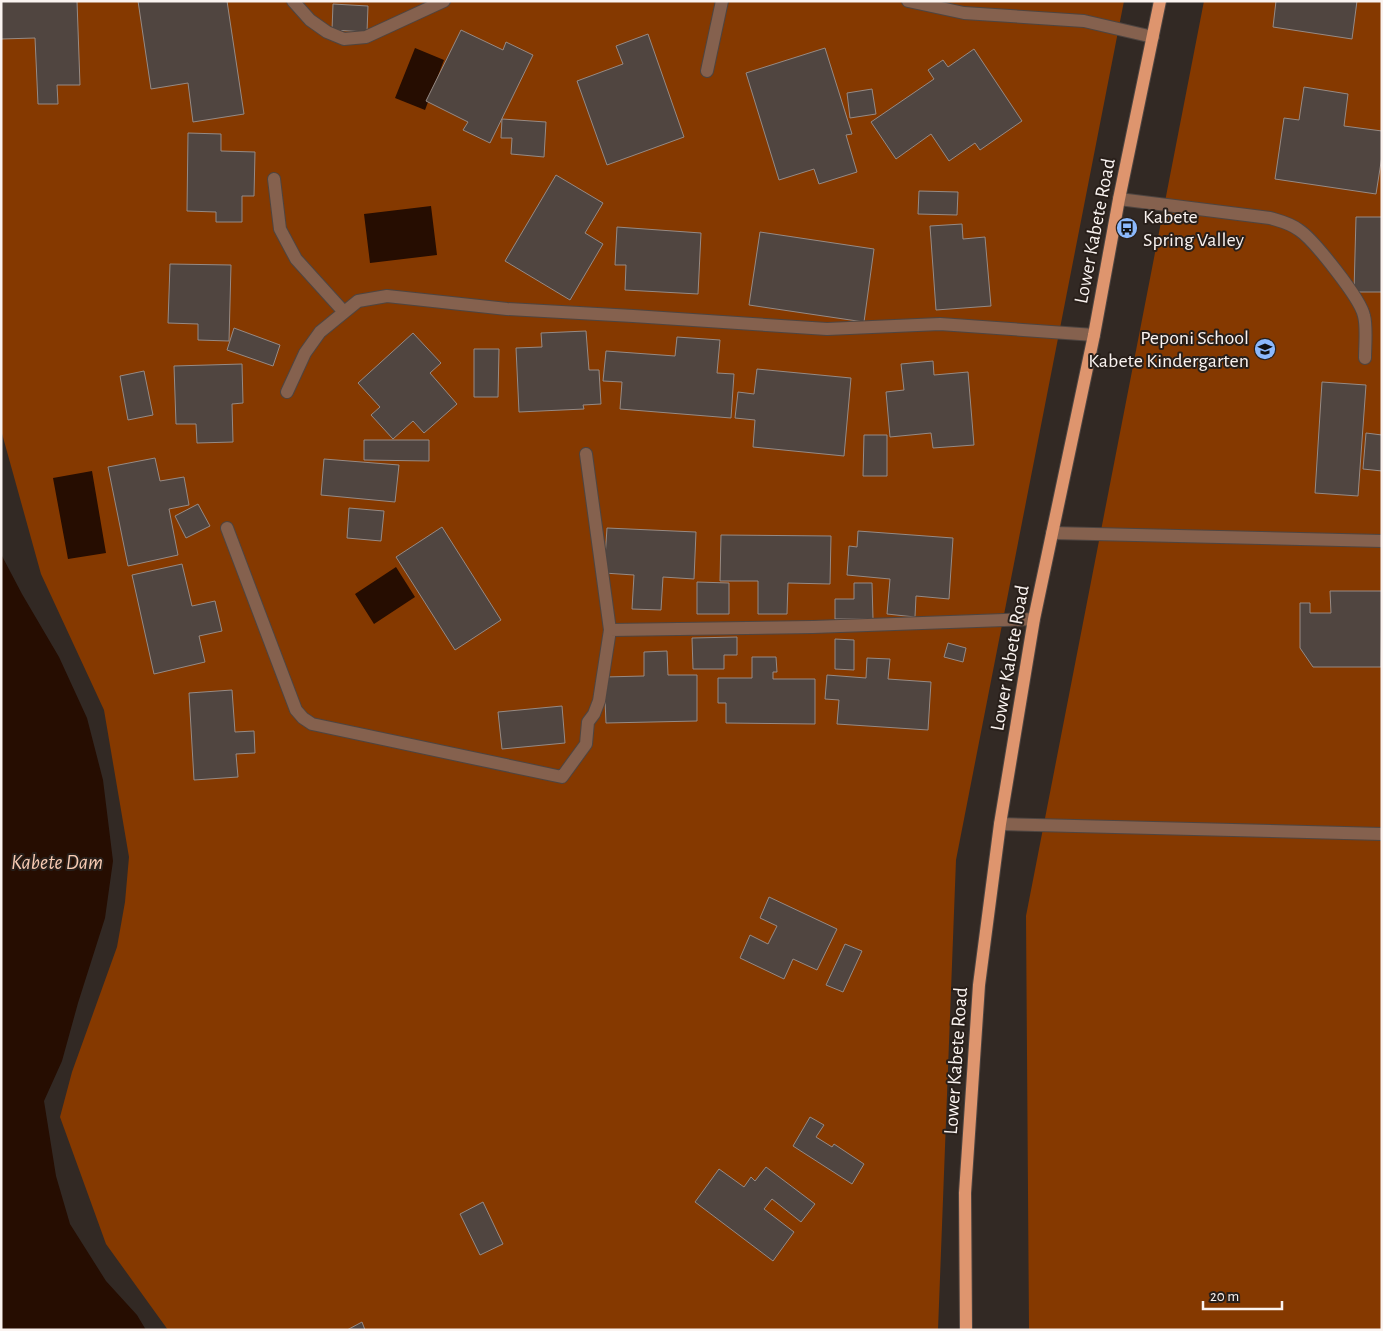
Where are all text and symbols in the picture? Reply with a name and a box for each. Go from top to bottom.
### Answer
street label: Lower Kabete Road [1071,157,1119,305]
place label: Kabete Spring Valley [1143,207,1245,250]
bus stop icon: Kabete Spring Valley [1115,216,1139,240]
place label: Peponi School Kabete Kindergarten [1088,328,1249,371]
school or university icon: Peponi School Kabete Kindergarten [1253,337,1277,361]
street label: Lower Kabete Road [987,584,1033,732]
water label: Kabete Dam [11,852,103,873]
street label: Lower Kabete Road [941,987,971,1135]
scale bar [1203,1278,1282,1310]
text: 20 m [1210,1289,1239,1304]

